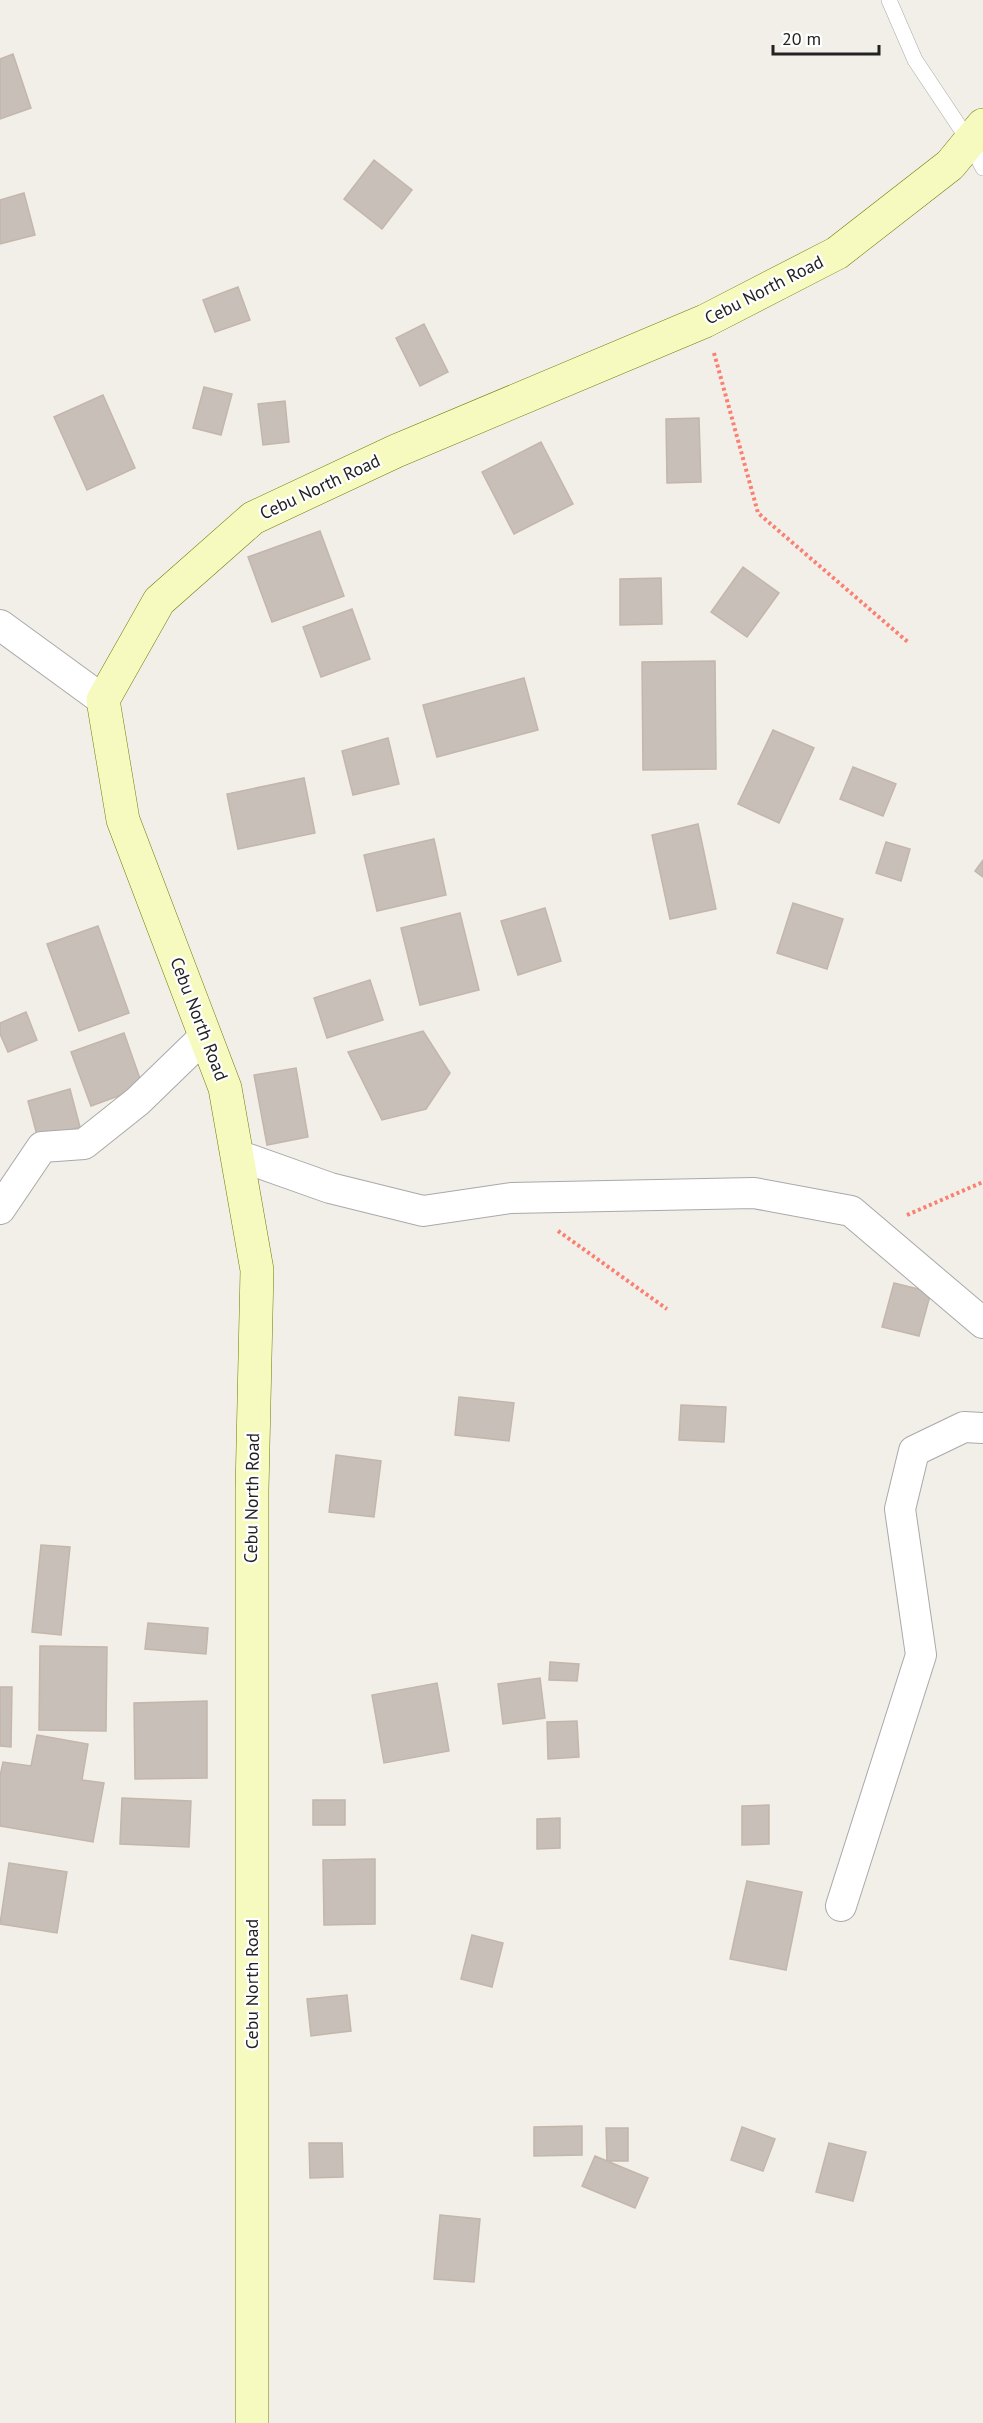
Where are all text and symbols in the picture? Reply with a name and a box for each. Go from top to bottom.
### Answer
scale bar [773,18,880,56]
text: 20 m [782,27,821,50]
street label: Cebu North Road [700,250,827,329]
street label: Cebu North Road [256,449,384,525]
street label: Cebu North Road [165,954,234,1084]
street label: Cebu North Road [239,1433,264,1563]
street label: Cebu North Road [240,1919,263,2049]

